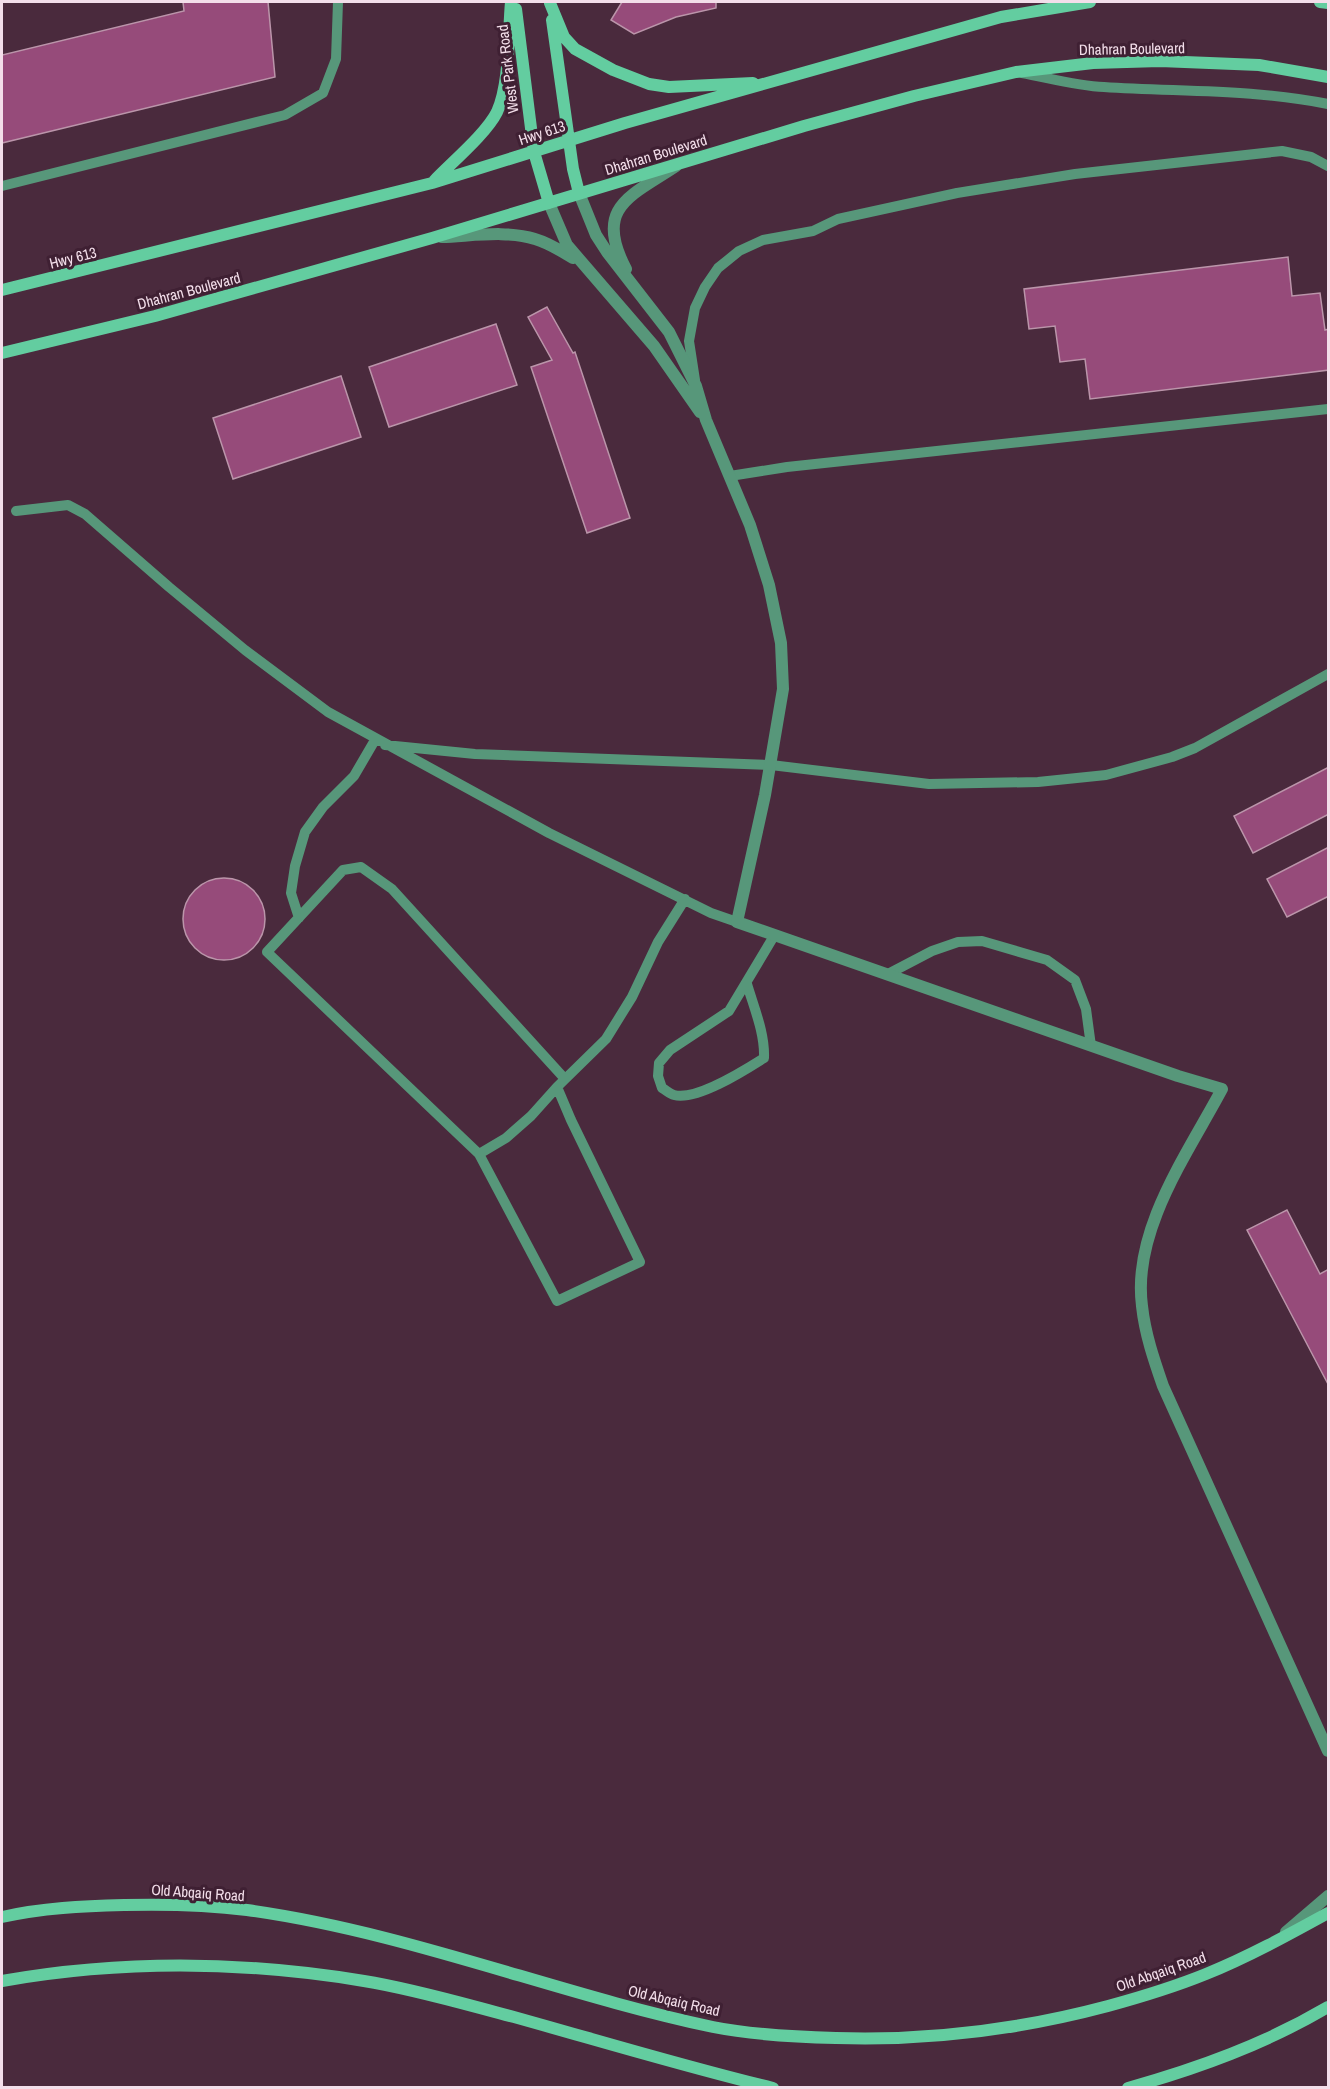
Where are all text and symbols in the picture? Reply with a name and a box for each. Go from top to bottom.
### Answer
street label: West Park Road [492,23,523,115]
street label: Dhahran Boulevard [1079,37,1185,60]
street label: Hwy 613 [516,115,568,150]
street label: Dhahran Boulevard [602,129,710,180]
street label: Hwy 613 [47,242,99,273]
street label: Dhahran Boulevard [135,267,243,314]
street label: Old Abqaiq Road [151,1879,246,1906]
street label: Old Abqaiq Road [1113,1946,1209,1997]
street label: Old Abqaiq Road [626,1980,722,2021]

